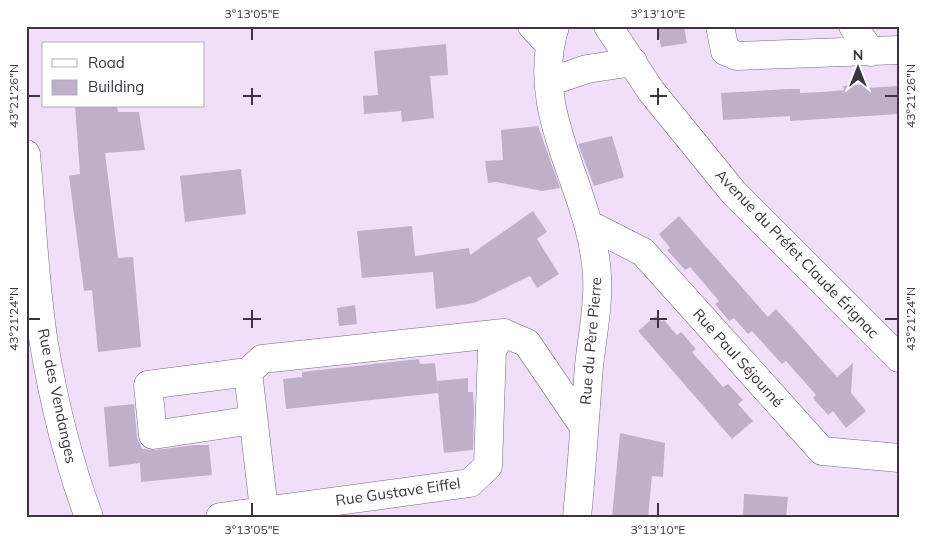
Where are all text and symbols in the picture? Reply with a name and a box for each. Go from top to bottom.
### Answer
text: 3°13'05"E [225,6,279,21]
text: 3°13'10"E [631,6,685,21]
legend [42,42,205,108]
north arrow [832,42,882,92]
text: N [853,46,863,64]
text: Road [88,53,125,72]
text: 43°21'26"N [6,64,21,128]
text: 43°21'26"N [903,64,918,128]
text: Building [88,77,144,96]
street label: Avenue du Préfet Claude Érignac [711,165,883,342]
street label: Rue du Père Pierre [575,276,606,406]
text: 43°21'24"N [6,287,21,351]
text: 43°21'24"N [903,287,918,351]
street label: Rue Paul Séjourné [689,304,788,411]
street label: Rue des Vendanges [34,327,81,465]
street label: Rue Gustave Eiffel [334,473,462,510]
text: 3°13'05"E [225,522,279,537]
text: 3°13'10"E [631,522,685,537]

